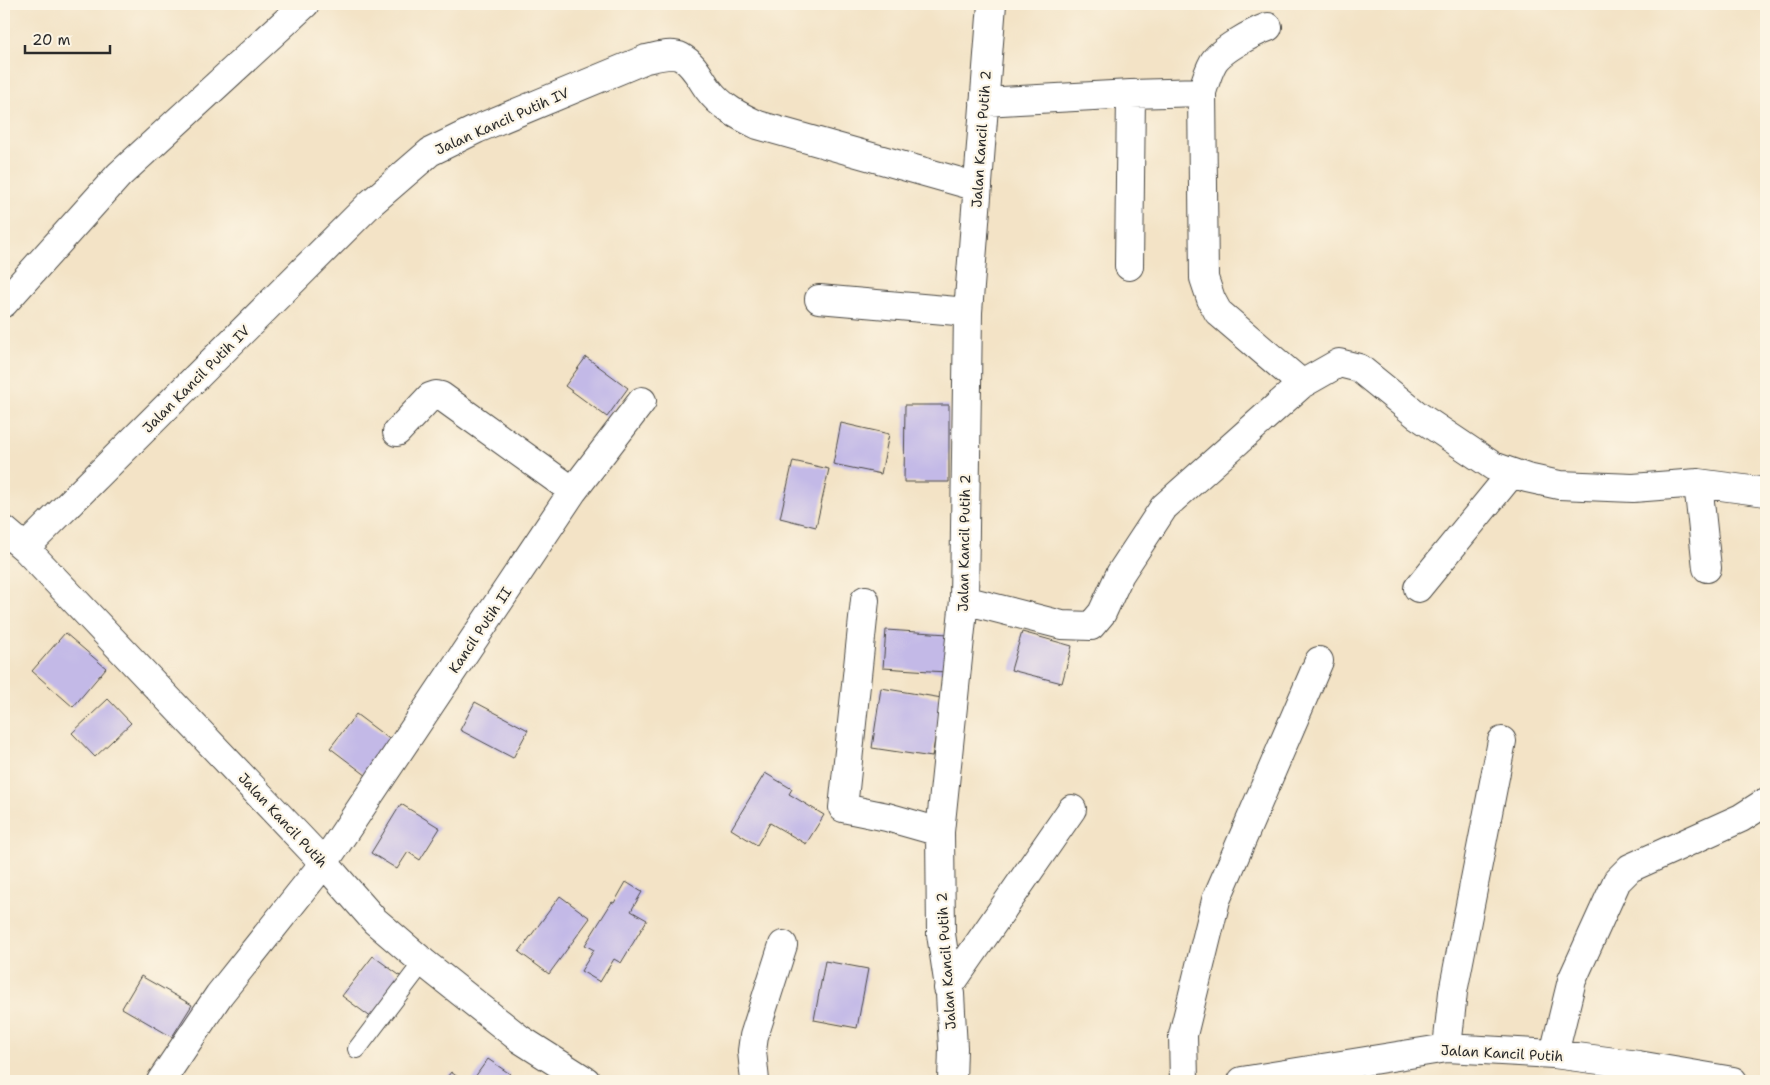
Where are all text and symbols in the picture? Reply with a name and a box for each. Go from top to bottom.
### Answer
scale bar [25,22,110,54]
text: 20 m [32,30,71,50]
street label: Jalan Kancil Putih 2 [967,70,995,208]
street label: Jalan Kancil Putih IV [432,83,572,159]
street label: Jalan Kancil Putih IV [139,321,254,436]
street label: Jalan Kancil Putih 2 [954,474,974,612]
street label: Kancil Putih II [445,583,516,677]
street label: Jalan Kancil Putih [235,769,331,871]
street label: Jalan Kancil Putih 2 [932,892,960,1030]
street label: Jalan Kancil Putih [1440,1041,1564,1065]

